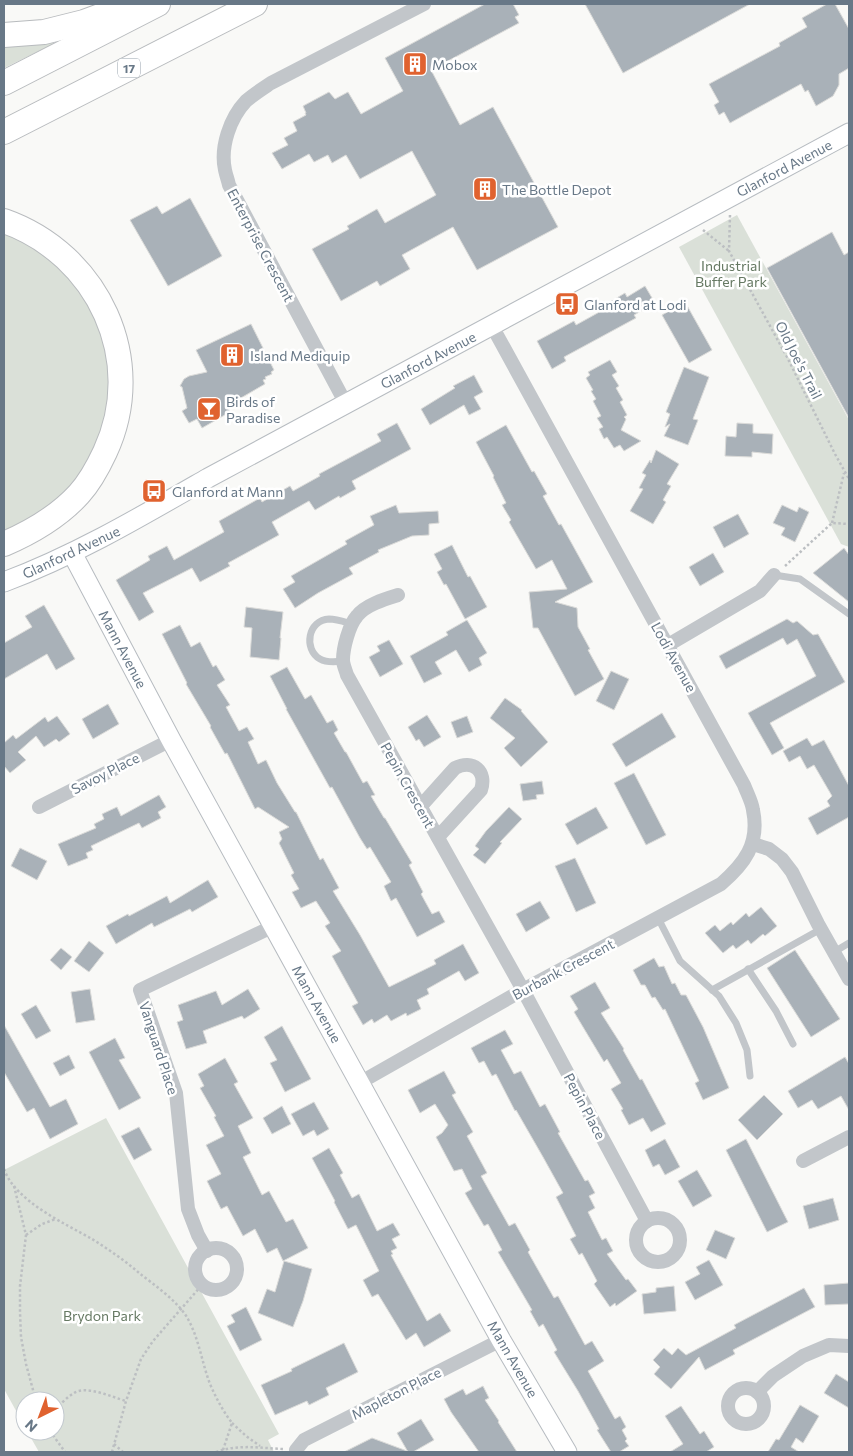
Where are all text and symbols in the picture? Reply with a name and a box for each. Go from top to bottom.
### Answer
building icon: Mobox [402,51,428,77]
place label: Mobox [432,56,478,73]
road number: 17 [118,58,140,78]
street label: Glanford Avenue [733,136,835,200]
building icon: The Bottle Depot [472,176,498,202]
place label: The Bottle Depot [502,181,612,198]
street label: Enterprise Crescent [224,186,298,305]
park label: Industrial Buffer Park [695,257,768,290]
bus stop icon: Glanford at Lodi [554,291,580,317]
place label: Glanford at Lodi [584,296,687,313]
street label: Old Joe's Trail [772,318,826,402]
street label: Glanford Avenue [377,328,479,392]
building icon: Island Mediquip [219,342,245,368]
place label: Island Mediquip [250,347,350,364]
place label: Birds of Paradise [226,393,280,426]
bar icon: Birds of Paradise [196,396,222,422]
bus stop icon: Glanford at Mann [141,478,167,504]
place label: Glanford at Mann [172,483,283,500]
street label: Glanford Avenue [20,522,122,582]
street label: Mann Avenue [95,607,151,691]
street label: Lodi Avenue [648,619,700,695]
street label: Pepin Crescent [377,739,439,831]
street label: Savoy Place [68,749,142,797]
street label: Burbank Crescent [509,935,617,1003]
street label: Mann Avenue [289,962,345,1046]
street label: Vanguard Place [136,999,182,1097]
street label: Pepin Place [560,1070,610,1142]
park label: Brydon Park [63,1307,141,1324]
street label: Mann Avenue [484,1318,542,1400]
street label: Mapleton Place [348,1363,444,1423]
north arrow [15,1391,65,1441]
text: N [21,1416,41,1436]

